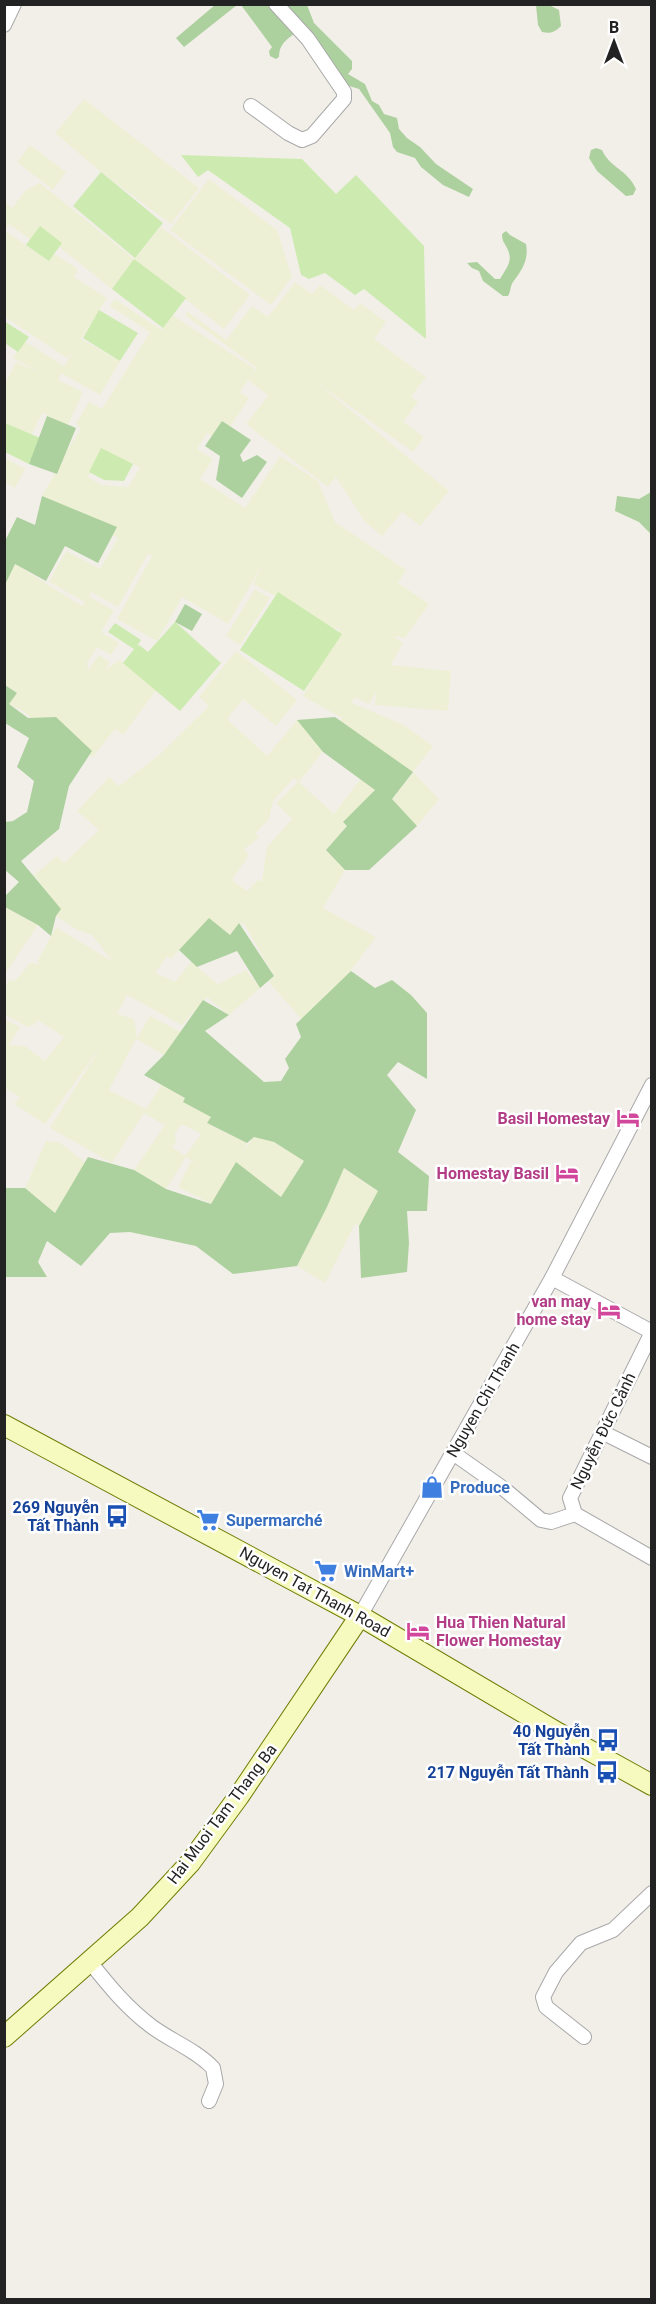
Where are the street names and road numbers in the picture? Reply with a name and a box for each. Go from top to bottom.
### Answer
street label: Nguyen Chi Thanh [442,1339,524,1461]
street label: Nguyễn Đức Cảnh [566,1369,640,1493]
street label: Nguyen Tat Thanh Road [236,1543,394,1641]
street label: Hai Muoi Tam Thang Ba [163,1740,281,1888]

